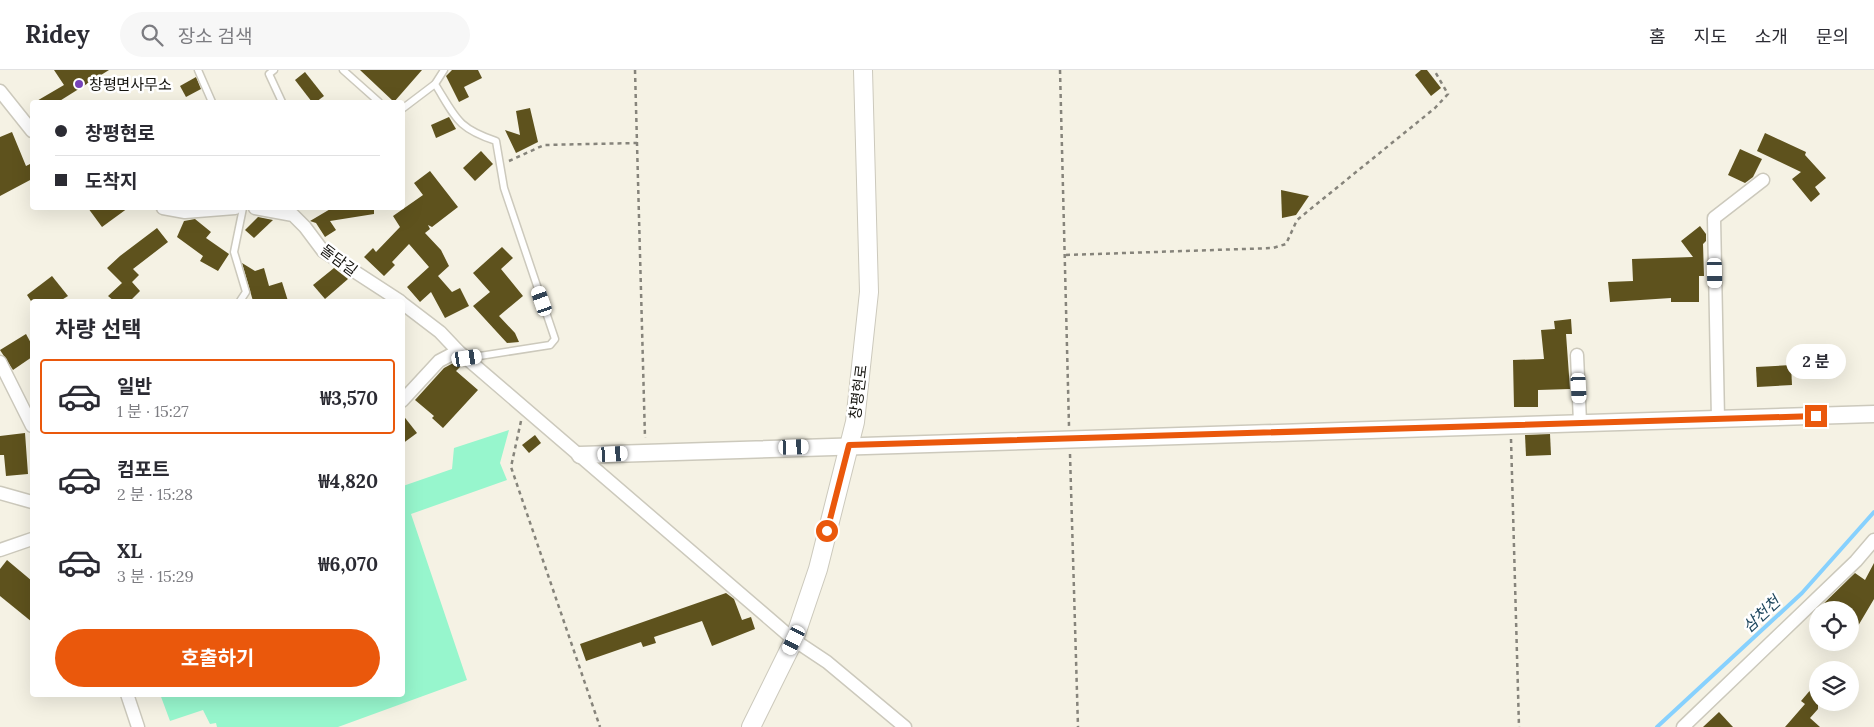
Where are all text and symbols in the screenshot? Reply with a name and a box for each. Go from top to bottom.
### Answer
search box [120,12,470,57]
text: Ridey [25,19,90,50]
icon: search [138,21,166,49]
text: 장소 검색 [178,24,253,48]
text: 홈 [1649,25,1666,48]
text: 지도 [1694,25,1727,48]
text: 소개 [1755,25,1788,48]
text: 문의 [1816,25,1849,48]
place label: 창평면사무소 [89,75,172,94]
marker: 창평면사무소 [73,78,85,90]
text: 창평현로 [85,121,155,145]
text: 도착지 [85,169,137,193]
street label: 돌담길 [317,240,361,280]
car [1707,258,1722,288]
car [530,284,553,318]
text: 차량 선택 [55,315,142,343]
callout: 2 분 [1786,344,1846,378]
car [451,348,482,368]
text: 2 분 [1802,351,1830,371]
street label: 창평현로 [845,363,871,421]
car [1570,373,1587,403]
icon: car [57,374,102,419]
text: 일반 [117,374,152,398]
text: ₩3,570 [320,386,378,410]
text: 1 분 · 15:27 [117,401,189,421]
route end [1805,405,1827,427]
car [778,439,809,455]
car [597,446,628,462]
icon: car [57,457,102,502]
text: 컴포트 [117,457,169,481]
text: ₩4,820 [319,469,378,493]
text: 2 분 · 15:28 [117,484,193,504]
route start [816,520,838,542]
text: XL [117,539,142,563]
icon: car [57,540,102,585]
text: ₩6,070 [318,552,378,576]
text: 3 분 · 15:29 [117,566,194,586]
water label: 삼천천 [1738,590,1786,636]
map controls [1809,601,1859,711]
button: locate [1809,601,1859,651]
car [780,623,807,657]
button: 호출하기 [55,629,380,687]
button: layers [1809,661,1859,711]

